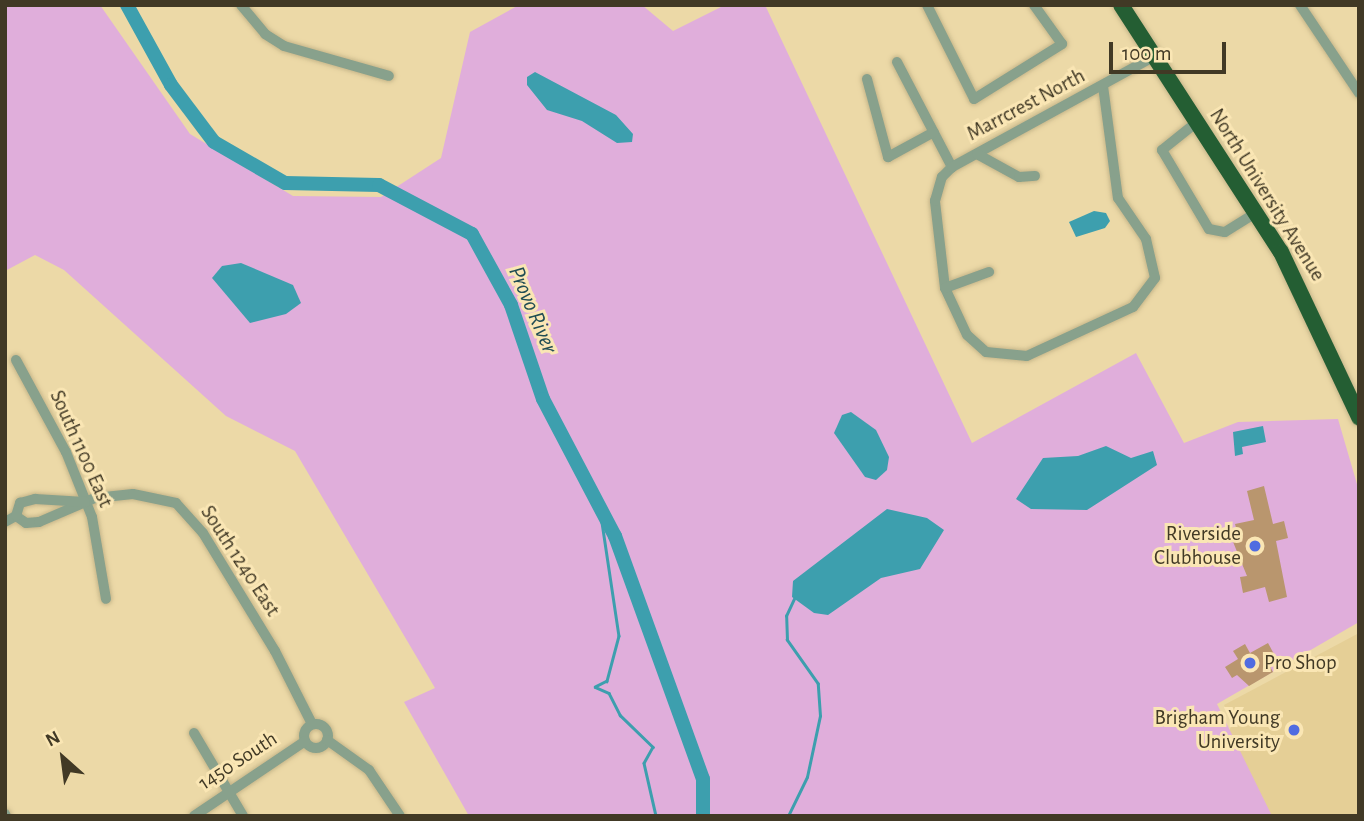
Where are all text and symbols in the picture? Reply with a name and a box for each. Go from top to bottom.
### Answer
scale bar [1112,28,1229,72]
text: 100 m [1122,43,1172,64]
street label: Marrcrest North [963,63,1089,147]
street label: North University Avenue [1204,104,1330,286]
water label: Provo River [501,262,563,358]
street label: South 1100 East [44,387,118,511]
street label: South 1240 East [195,501,285,621]
place label: Riverside Clubhouse [1154,521,1241,571]
marker: Riverside Clubhouse [1247,538,1263,554]
place label: Pro Shop [1264,650,1337,676]
marker: Pro Shop [1242,655,1258,671]
place label: Brigham Young University [1155,705,1280,755]
marker: Brigham Young University [1286,722,1302,738]
north arrow [28,723,98,793]
street label: 1450 South [194,726,282,796]
text: N [43,728,63,751]

